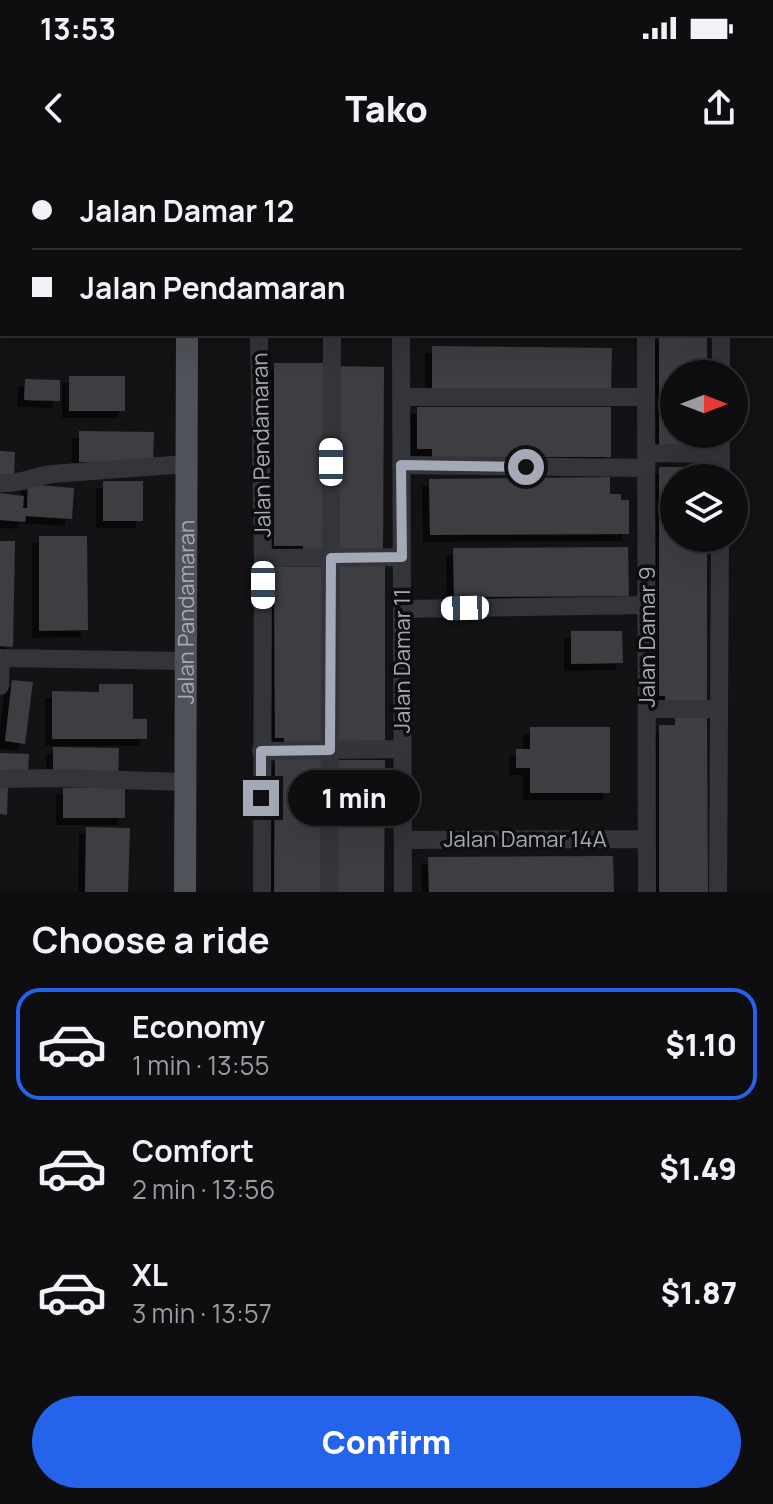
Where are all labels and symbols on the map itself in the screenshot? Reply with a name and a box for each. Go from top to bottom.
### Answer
street label: Jalan Pendamaran [244,352,278,538]
north arrow [660,360,748,448]
car [319,438,343,486]
route start [508,449,544,485]
street label: Jalan Pandamaran [171,520,201,704]
car [251,561,275,609]
street label: Jalan Damar 9 [632,566,662,708]
street label: Jalan Damar 11 [387,589,417,733]
car [441,596,489,620]
callout: 1 min [289,770,421,826]
route end [243,780,279,816]
street label: Jalan Damar 14A [443,824,607,854]

